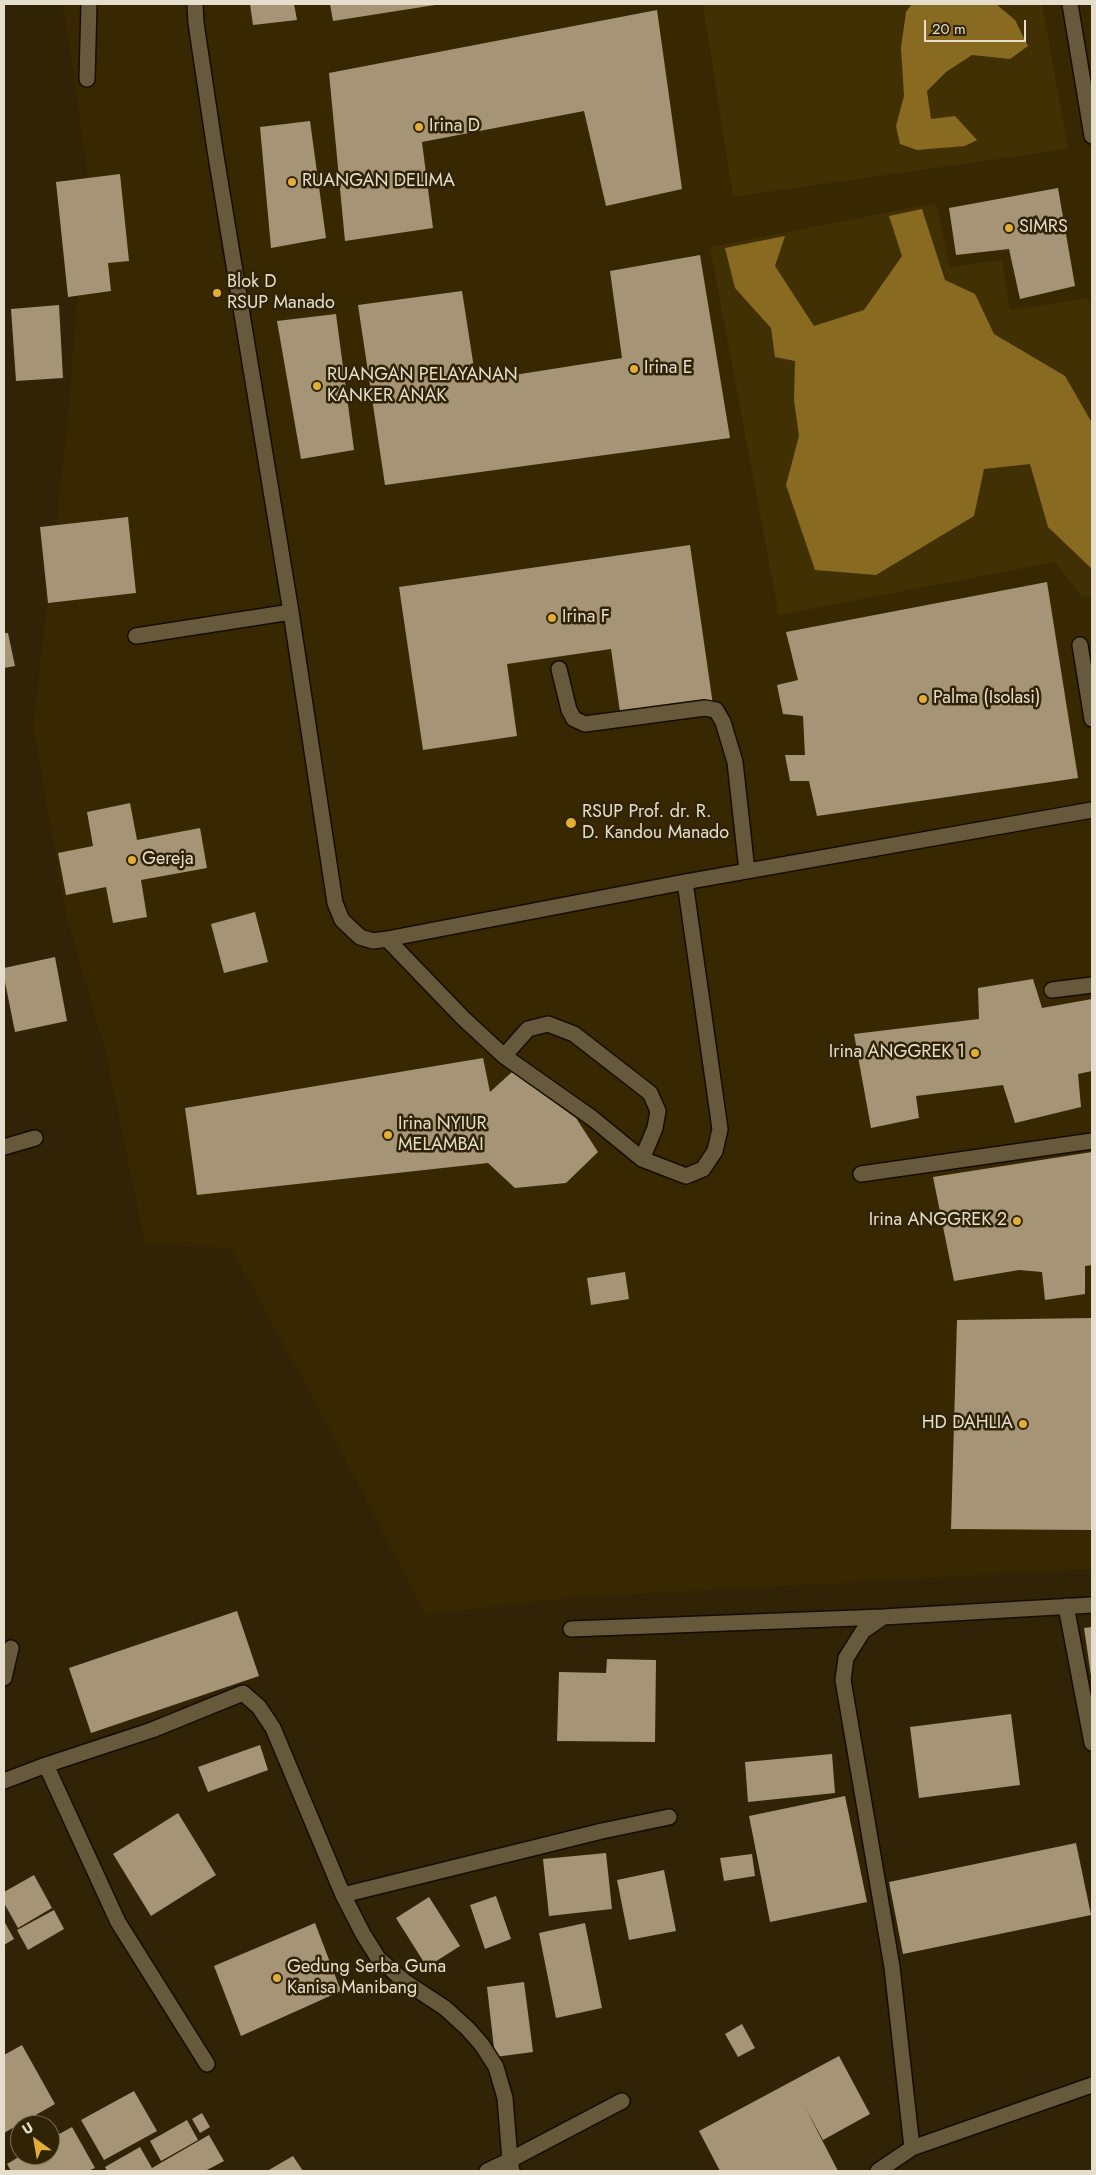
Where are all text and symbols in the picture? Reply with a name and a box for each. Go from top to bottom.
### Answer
scale bar [926,10,1028,42]
text: 20 m [932,18,966,40]
place label: Irina D [429,116,480,138]
marker: Irina D [413,121,425,133]
place label: RUANGAN DELIMA [302,171,455,193]
marker: RUANGAN DELIMA [286,176,298,188]
place label: SIMRS [1019,217,1068,239]
marker: SIMRS [1003,222,1015,234]
place label: Blok D RSUP Manado [227,272,335,314]
marker: Blok D RSUP Manado [211,287,223,299]
place label: Irina E [644,358,693,380]
marker: Irina E [628,363,640,375]
place label: RUANGAN PELAYANAN KANKER ANAK [327,365,518,408]
marker: RUANGAN PELAYANAN KANKER ANAK [311,380,323,392]
place label: Irina F [562,607,610,629]
marker: Irina F [546,612,558,624]
place label: Palma (Isolasi) [933,688,1041,710]
marker: Palma (Isolasi) [917,693,929,705]
place label: RSUP Prof. dr. R. D. Kandou Manado [582,802,729,844]
marker: RSUP Prof. dr. R. D. Kandou Manado [564,816,578,830]
place label: Gereja [142,849,194,871]
marker: Gereja [126,854,138,866]
place label: Irina ANGGREK 1 [829,1042,965,1064]
marker: Irina ANGGREK 1 [969,1047,981,1059]
place label: Irina NYIUR MELAMBAI [398,1114,487,1156]
marker: Irina NYIUR MELAMBAI [382,1129,394,1141]
place label: Irina ANGGREK 2 [869,1210,1007,1232]
marker: Irina ANGGREK 2 [1011,1215,1023,1227]
place label: HD DAHLIA [922,1413,1013,1435]
marker: HD DAHLIA [1017,1418,1029,1430]
place label: Gedung Serba Guna Kanisa Manibang [287,1957,446,2000]
marker: Gedung Serba Guna Kanisa Manibang [271,1972,283,1984]
north arrow [10,2115,60,2165]
text: U [18,2117,37,2139]

